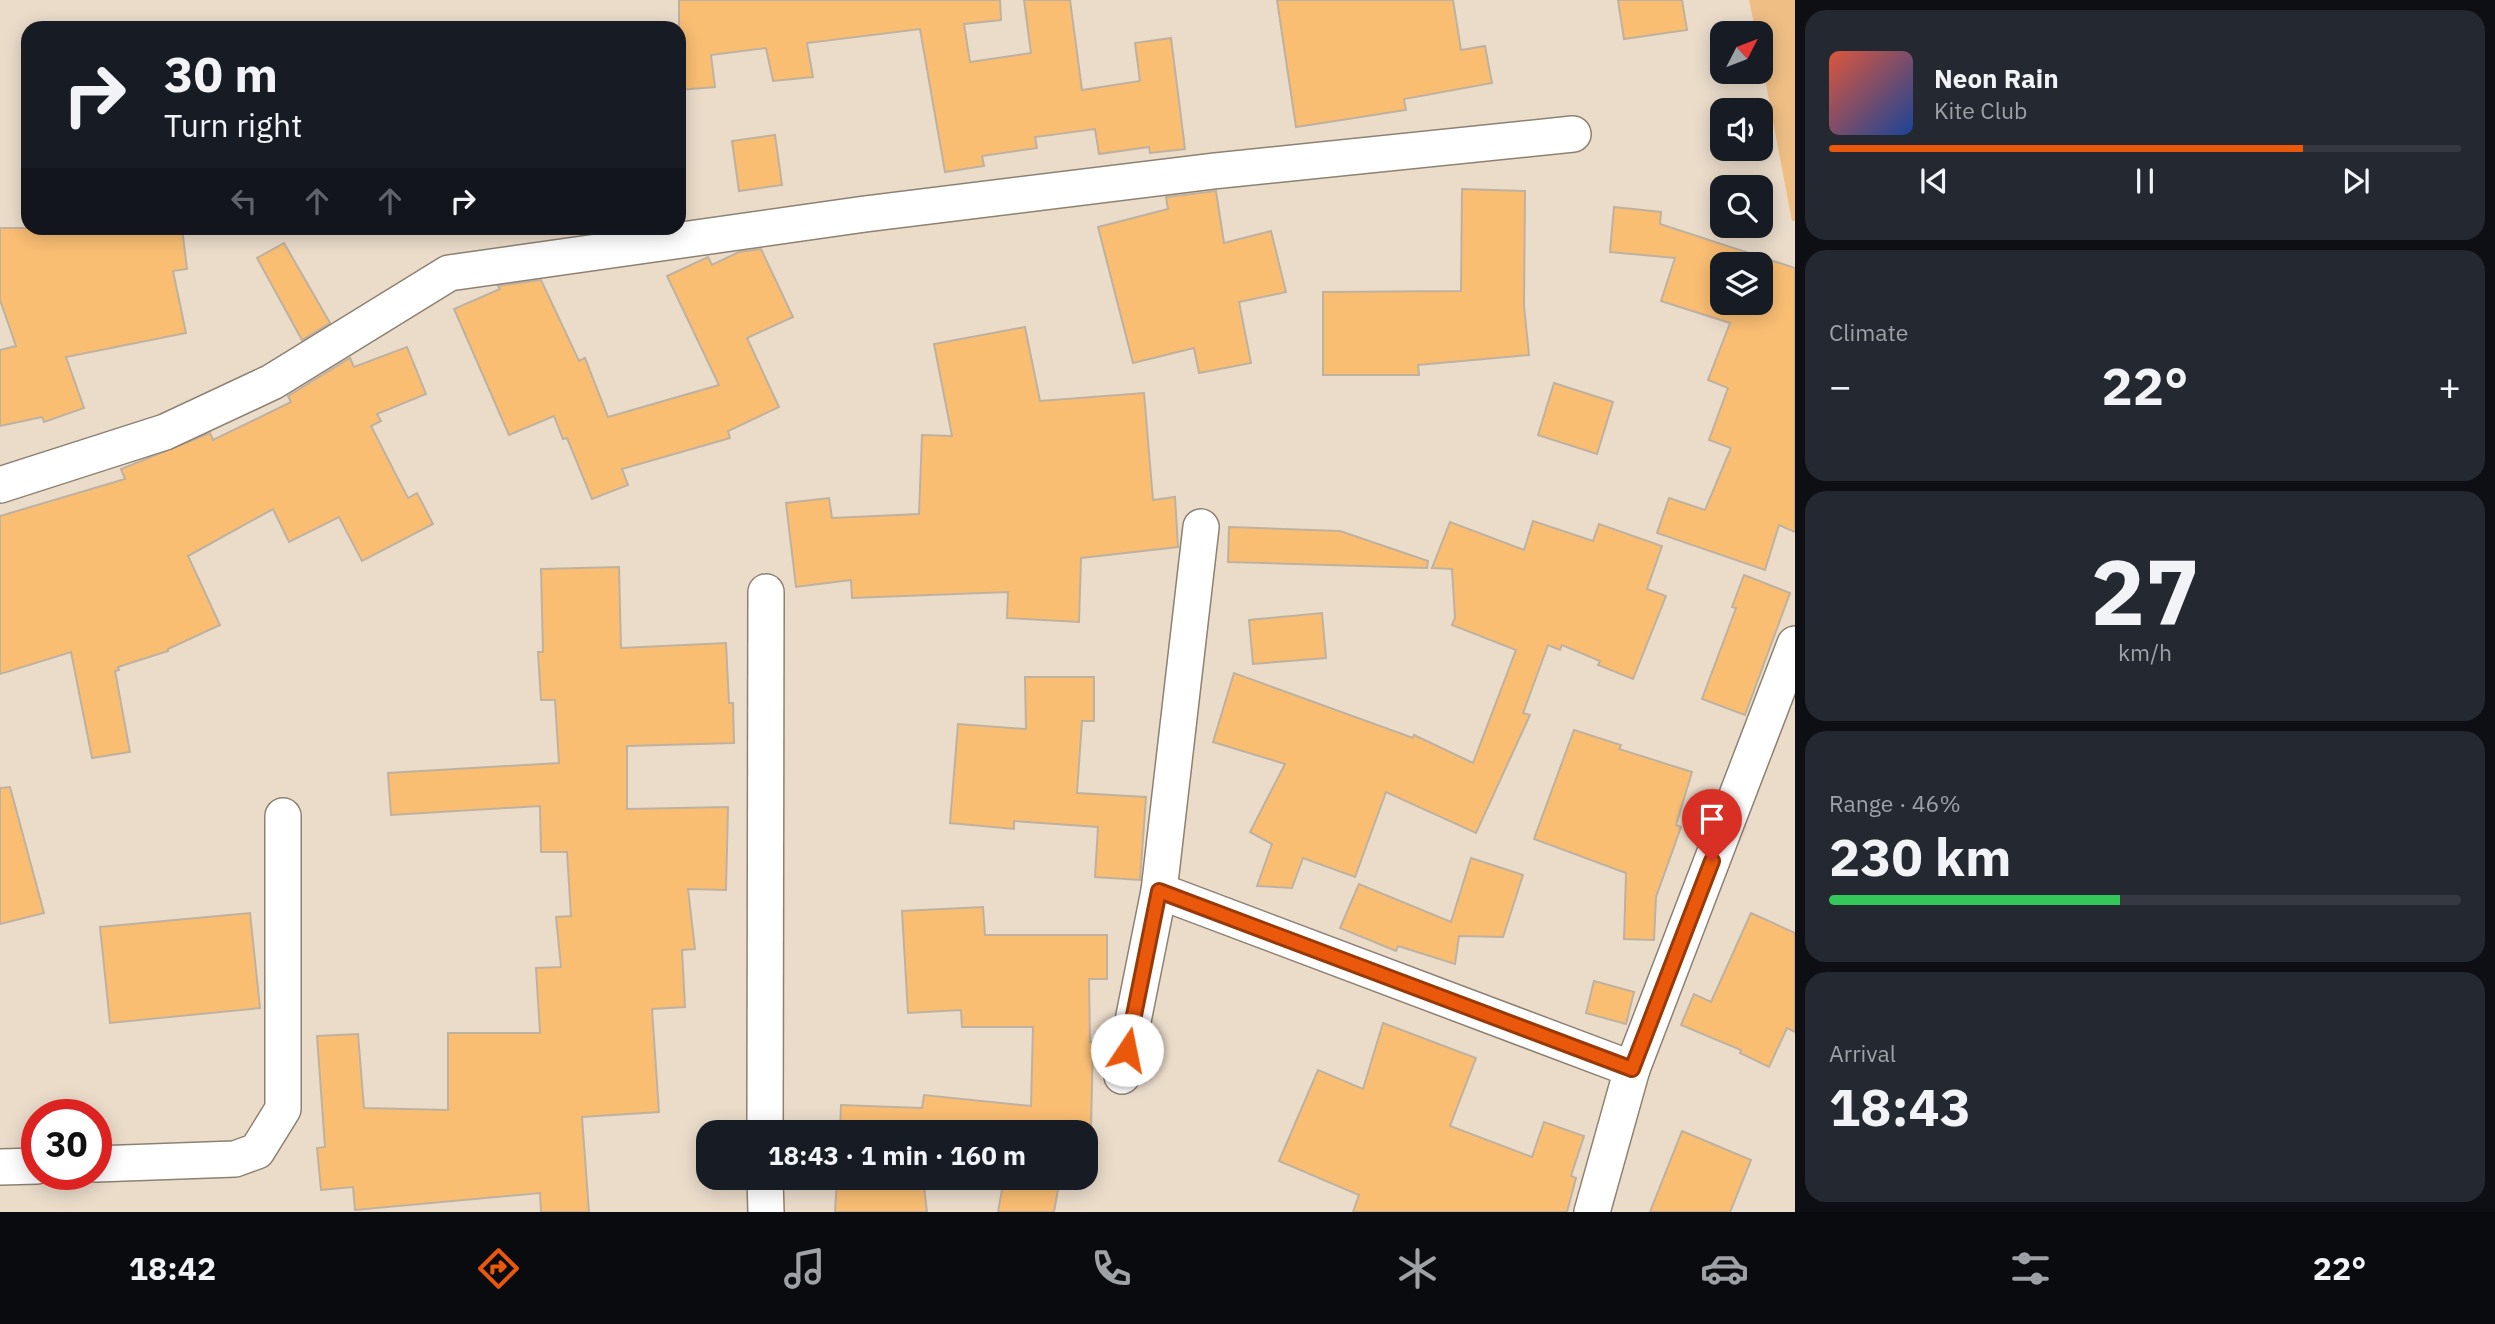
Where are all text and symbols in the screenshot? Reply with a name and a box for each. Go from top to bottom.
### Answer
north arrow [1710,21,1773,84]
map controls [1710,21,1773,315]
text: 30 m [164,42,278,105]
icon: right [49,49,140,140]
text: Neon Rain [1934,61,2059,95]
text: Kite Club [1934,95,2027,125]
button: sound [1710,98,1773,161]
text: Turn right [164,104,302,146]
icon: previous [1915,162,1953,200]
icon: pause [2126,162,2164,200]
icon: next [2337,162,2375,200]
button: search [1710,175,1773,238]
icon: left [225,182,263,220]
icon: ahead [298,182,336,220]
icon: ahead [371,182,409,220]
icon: right [444,182,482,220]
button: layers [1710,252,1773,315]
text: Climate [1829,317,1908,347]
text: 22° [2102,352,2188,419]
text: − [1829,361,1852,410]
text: + [2438,361,2461,410]
text: 27 [2090,532,2200,650]
text: km/h [2118,637,2172,667]
text: Range · 46% [1829,788,1961,818]
pin [1682,789,1742,861]
icon: arrive [1693,800,1731,838]
text: 230 km [1829,823,2011,890]
position arrow [1090,1013,1164,1087]
text: Arrival [1829,1038,1896,1068]
text: 18:43 [1829,1073,1971,1140]
speed limit sign: 30 [21,1099,112,1190]
text: 18:43 · 1 min · 160 m [768,1138,1026,1172]
icon: directions [474,1244,523,1293]
icon: music [780,1244,829,1293]
icon: phone [1087,1244,1136,1293]
icon: climate [1393,1244,1442,1293]
icon: car [1700,1244,1749,1293]
icon: filters [2006,1244,2055,1293]
text: 18:42 [129,1247,216,1289]
text: 22° [2313,1247,2366,1289]

